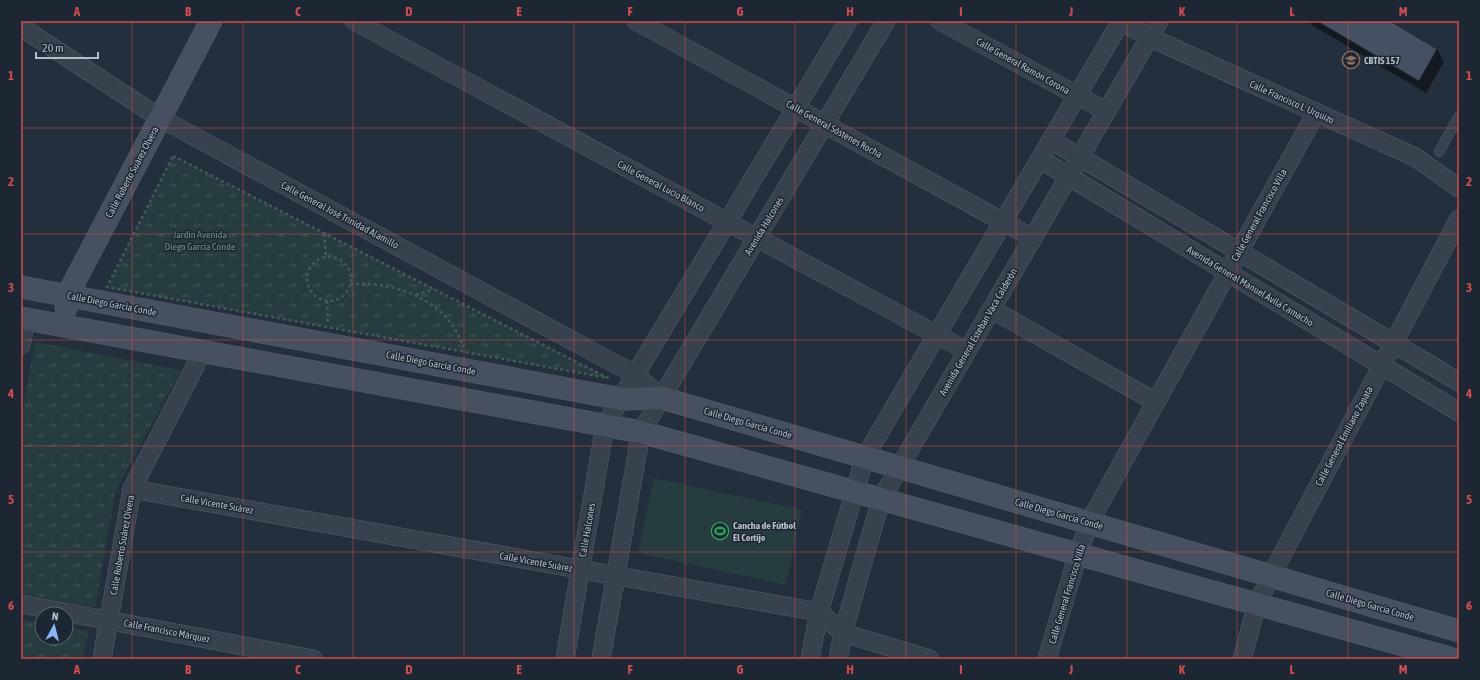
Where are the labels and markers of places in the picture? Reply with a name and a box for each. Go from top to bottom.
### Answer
school or university icon: CBTIS 157 [1341,50,1361,70]
place label: CBTIS 157 [1364,55,1400,66]
place label: Cancha de Fútbol El Cortijo [733,520,796,543]
sports icon: Cancha de Fútbol El Cortijo [710,521,730,541]

